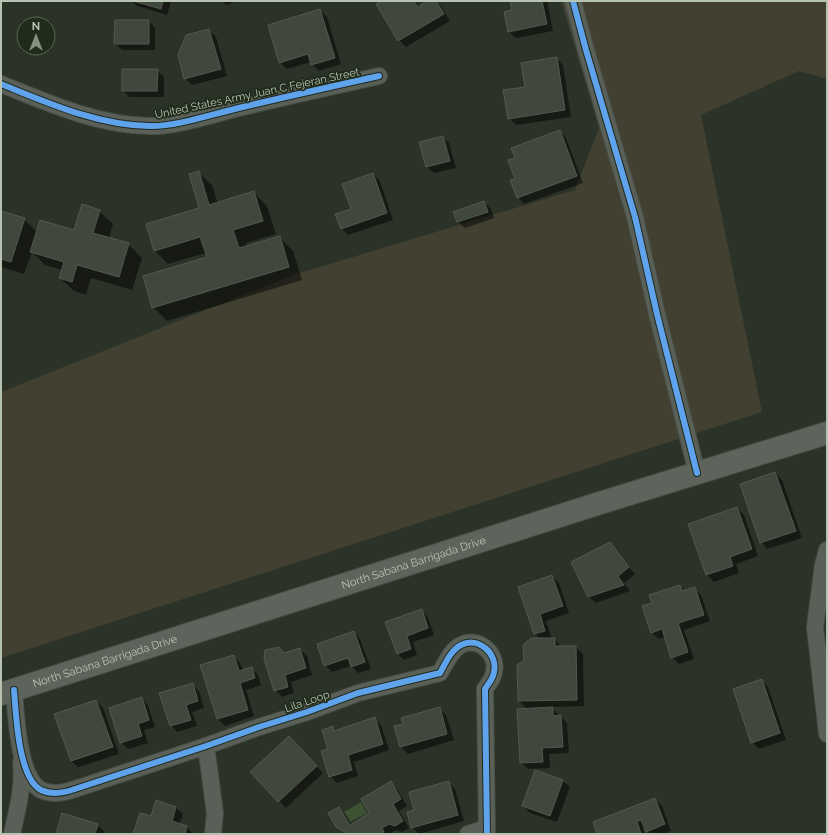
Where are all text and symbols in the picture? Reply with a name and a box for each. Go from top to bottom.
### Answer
north arrow [16,16,56,56]
text: N [32,20,40,33]
street label: United States Army Juan C Fejeran Street [154,65,361,122]
street label: North Sabana Barrigada Drive [340,534,488,592]
street label: North Sabana Barrigada Drive [31,632,179,690]
street label: Lila Loop [283,688,332,715]

